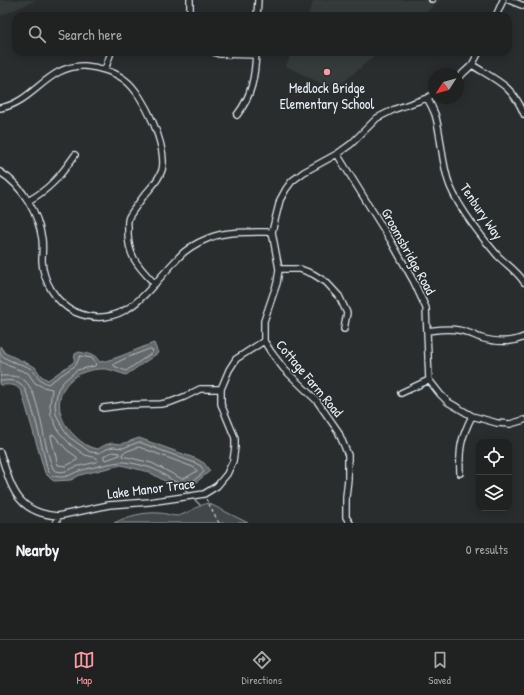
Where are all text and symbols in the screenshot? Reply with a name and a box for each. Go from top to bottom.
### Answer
search box [12,12,512,56]
icon: search [26,23,48,45]
text: Search here [58,24,122,45]
marker: Medlock Bridge Elementary School [322,67,332,77]
north arrow [428,68,464,104]
place label: Medlock Bridge Elementary School [280,78,375,114]
street label: Tenbury Way [455,179,508,244]
street label: Groomsbridge Road [377,204,441,299]
street label: Cottage Farm Road [271,335,348,422]
map controls [476,439,512,511]
button: locate [476,439,512,475]
street label: Lake Manor Trace [106,473,196,503]
button: layers [476,475,512,511]
text: Nearby [16,538,59,561]
text: 0 results [466,540,508,558]
tab: Map [73,649,95,687]
tab: Directions [242,649,282,687]
tab: Saved [428,649,451,687]

